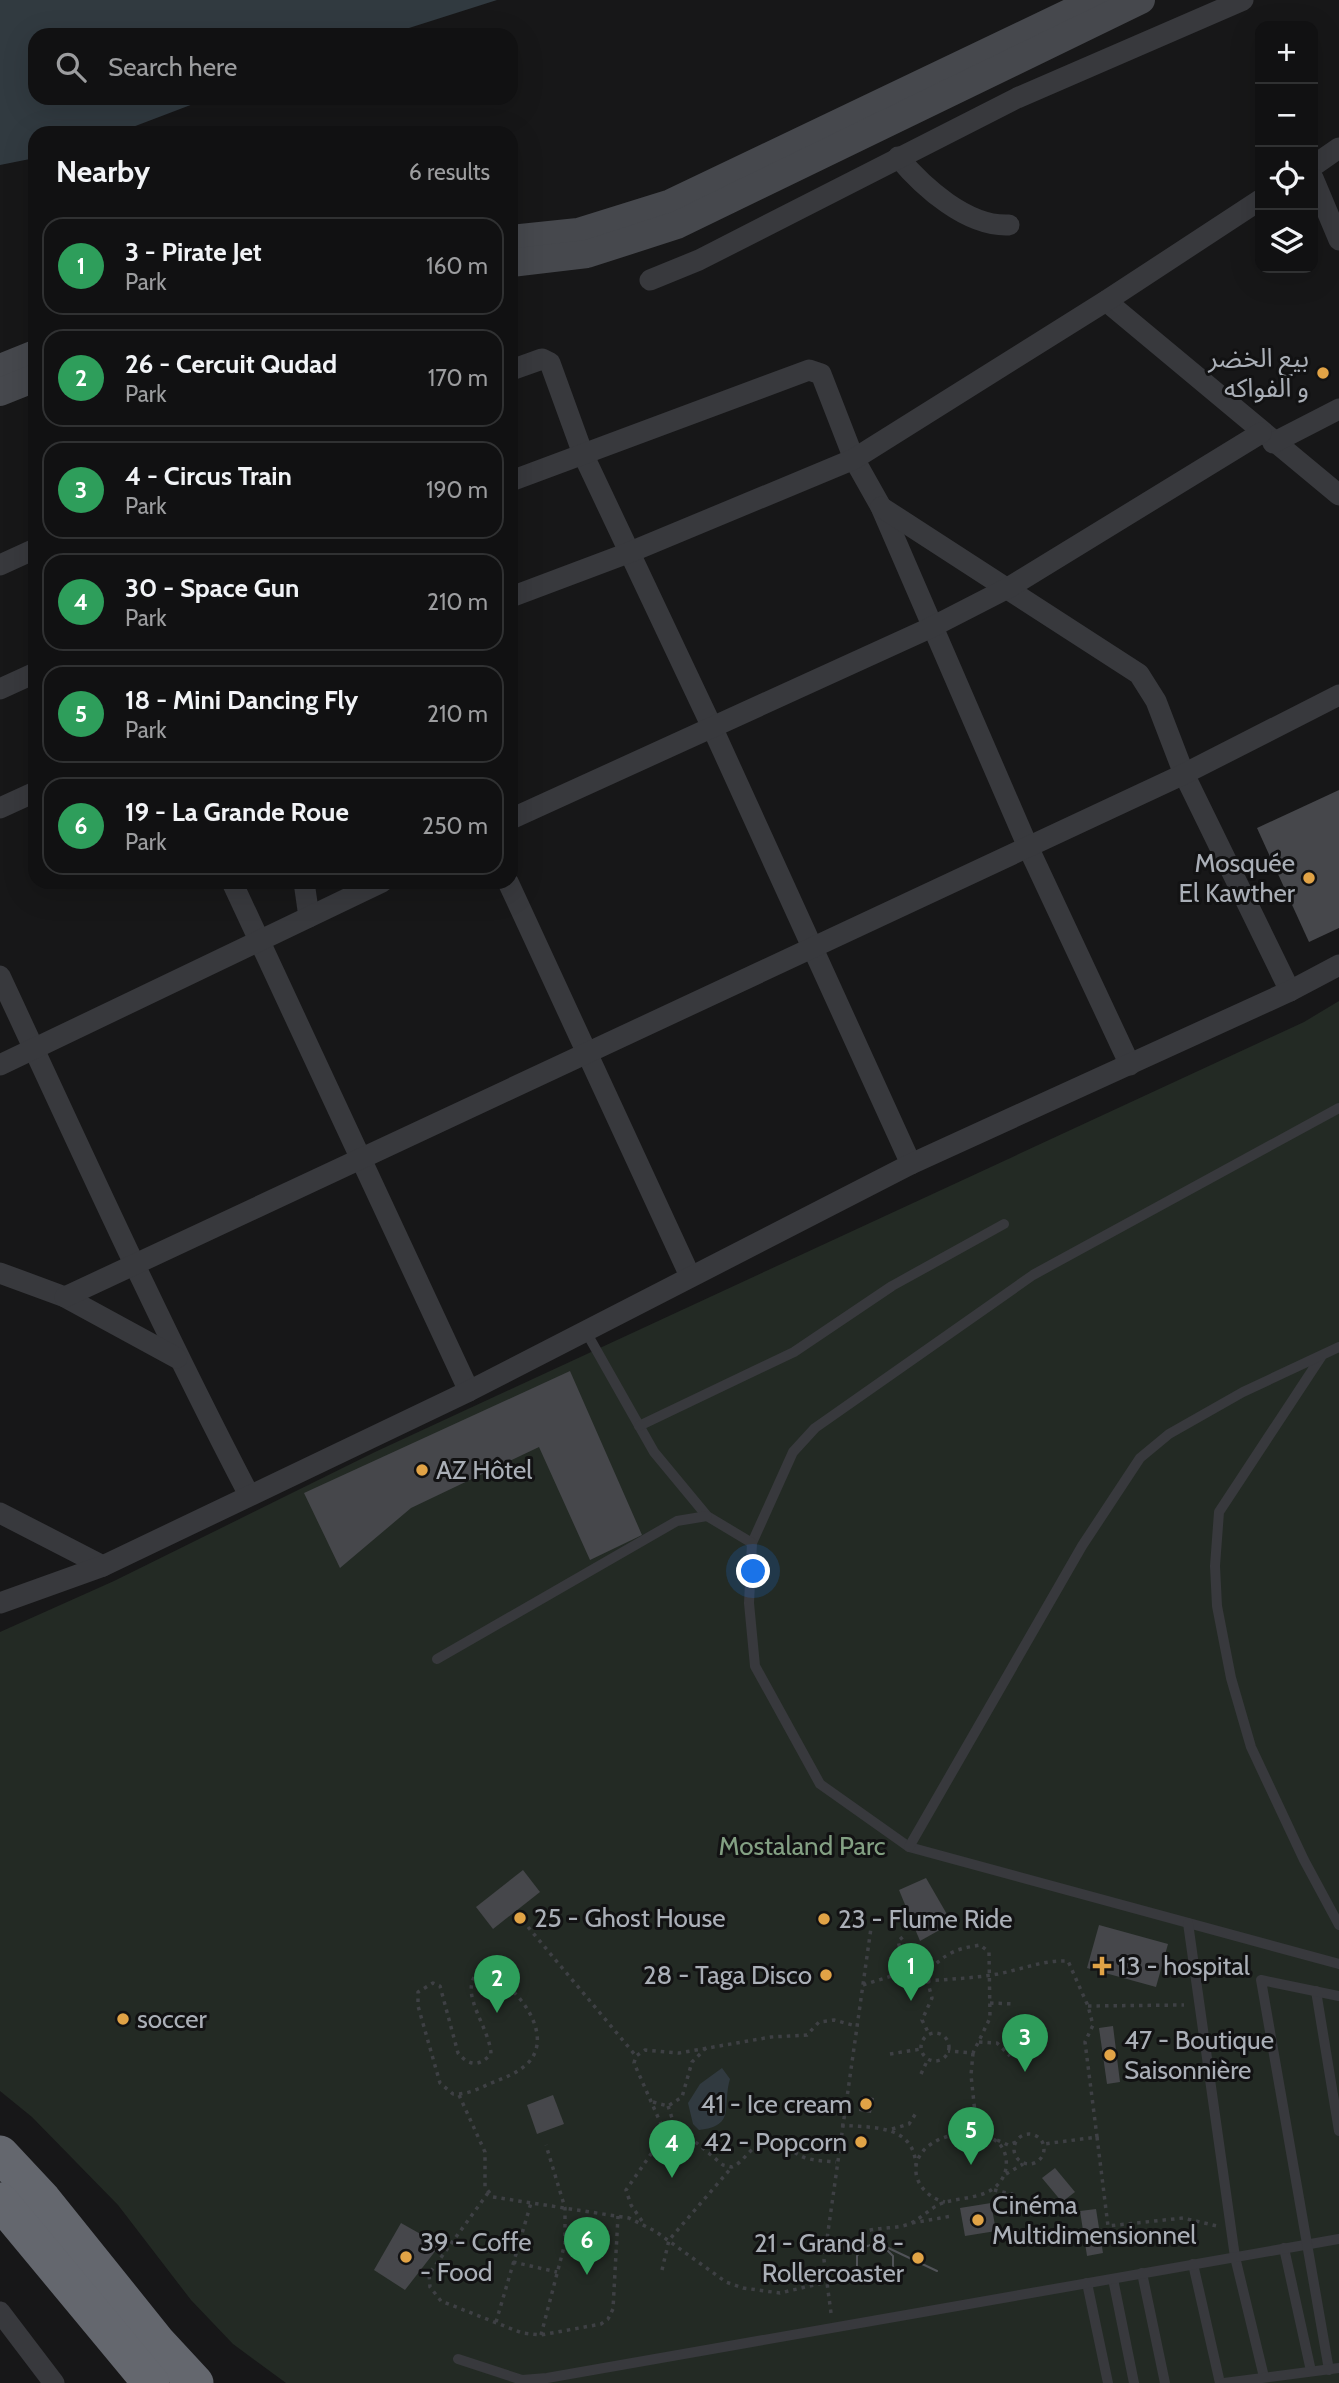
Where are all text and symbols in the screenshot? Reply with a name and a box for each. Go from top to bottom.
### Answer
map controls [1255,21,1318,273]
button: + [1255,21,1318,84]
search box [28,28,518,105]
icon: search [52,48,90,86]
text: Search here [108,51,237,83]
button: − [1255,84,1318,147]
button: locate [1255,147,1318,210]
text: Nearby [56,153,150,190]
text: 6 results [409,158,490,186]
button: layers [1255,210,1318,273]
text: 3 - Pirate Jet [125,236,262,268]
text: 1 [77,252,85,280]
text: 160 m [426,252,488,280]
text: Park [125,268,166,296]
place label: بيع الخضر و الفواكه [1207,342,1309,404]
text: 26 - Cercuit Qudad [125,348,337,380]
text: 2 [75,364,87,392]
text: 170 m [428,364,488,392]
marker: بيع الخضر و الفواكه [1315,365,1331,381]
text: Park [125,380,166,408]
text: 4 - Circus Train [125,460,292,492]
text: 3 [75,476,87,504]
text: 190 m [426,476,488,504]
text: Park [125,492,166,520]
text: 30 - Space Gun [125,572,299,604]
text: 4 [74,588,88,616]
text: 210 m [427,588,488,616]
text: Park [125,604,166,632]
text: 18 - Mini Dancing Fly [125,684,358,716]
text: 5 [75,700,87,728]
text: 210 m [427,700,488,728]
text: Park [125,716,166,744]
text: 19 - La Grande Roue [125,796,349,828]
text: 6 [75,812,87,840]
text: 250 m [422,812,488,840]
text: Park [125,828,166,856]
place label: Mosquée El Kawther [1179,847,1296,909]
marker: Mosquée El Kawther [1301,870,1317,886]
place label: AZ Hôtel [436,1454,532,1486]
marker: AZ Hôtel [414,1462,430,1478]
your location [736,1554,770,1588]
park label: Mostaland Parc [718,1830,886,1862]
place label: 25 - Ghost House [534,1902,726,1934]
place label: 23 - Flume Ride [838,1903,1013,1935]
marker: 25 - Ghost House [512,1910,528,1926]
marker: 23 - Flume Ride [816,1911,832,1927]
pin: 1 [888,1943,934,2001]
place label: 13 - hospital [1118,1950,1250,1982]
pin: 2 [474,1955,520,2013]
marker: 13 - hospital [1092,1956,1112,1976]
place label: 28 - Taga Disco [643,1959,812,1991]
marker: 28 - Taga Disco [818,1967,834,1983]
place label: soccer [137,2003,208,2035]
marker: soccer [115,2011,131,2027]
pin: 3 [1002,2014,1048,2072]
place label: 47 - Boutique Saisonnière [1124,2024,1274,2086]
marker: 47 - Boutique Saisonnière [1102,2047,1118,2063]
place label: 41 - Ice cream [700,2088,852,2120]
marker: 41 - Ice cream [858,2096,874,2112]
pin: 5 [948,2107,994,2165]
pin: 4 [649,2120,695,2178]
place label: 42 - Popcorn [704,2126,847,2158]
marker: 42 - Popcorn [853,2134,869,2150]
place label: Cinéma Multidimensionnel [992,2189,1196,2251]
marker: Cinéma Multidimensionnel [970,2212,986,2228]
pin: 6 [564,2217,610,2275]
place label: 39 - Coffe - Food [420,2226,532,2288]
place label: 21 - Grand 8 - Rollercoaster [754,2227,905,2289]
marker: 39 - Coffe - Food [398,2249,414,2265]
marker: 21 - Grand 8 - Rollercoaster [910,2250,926,2266]

